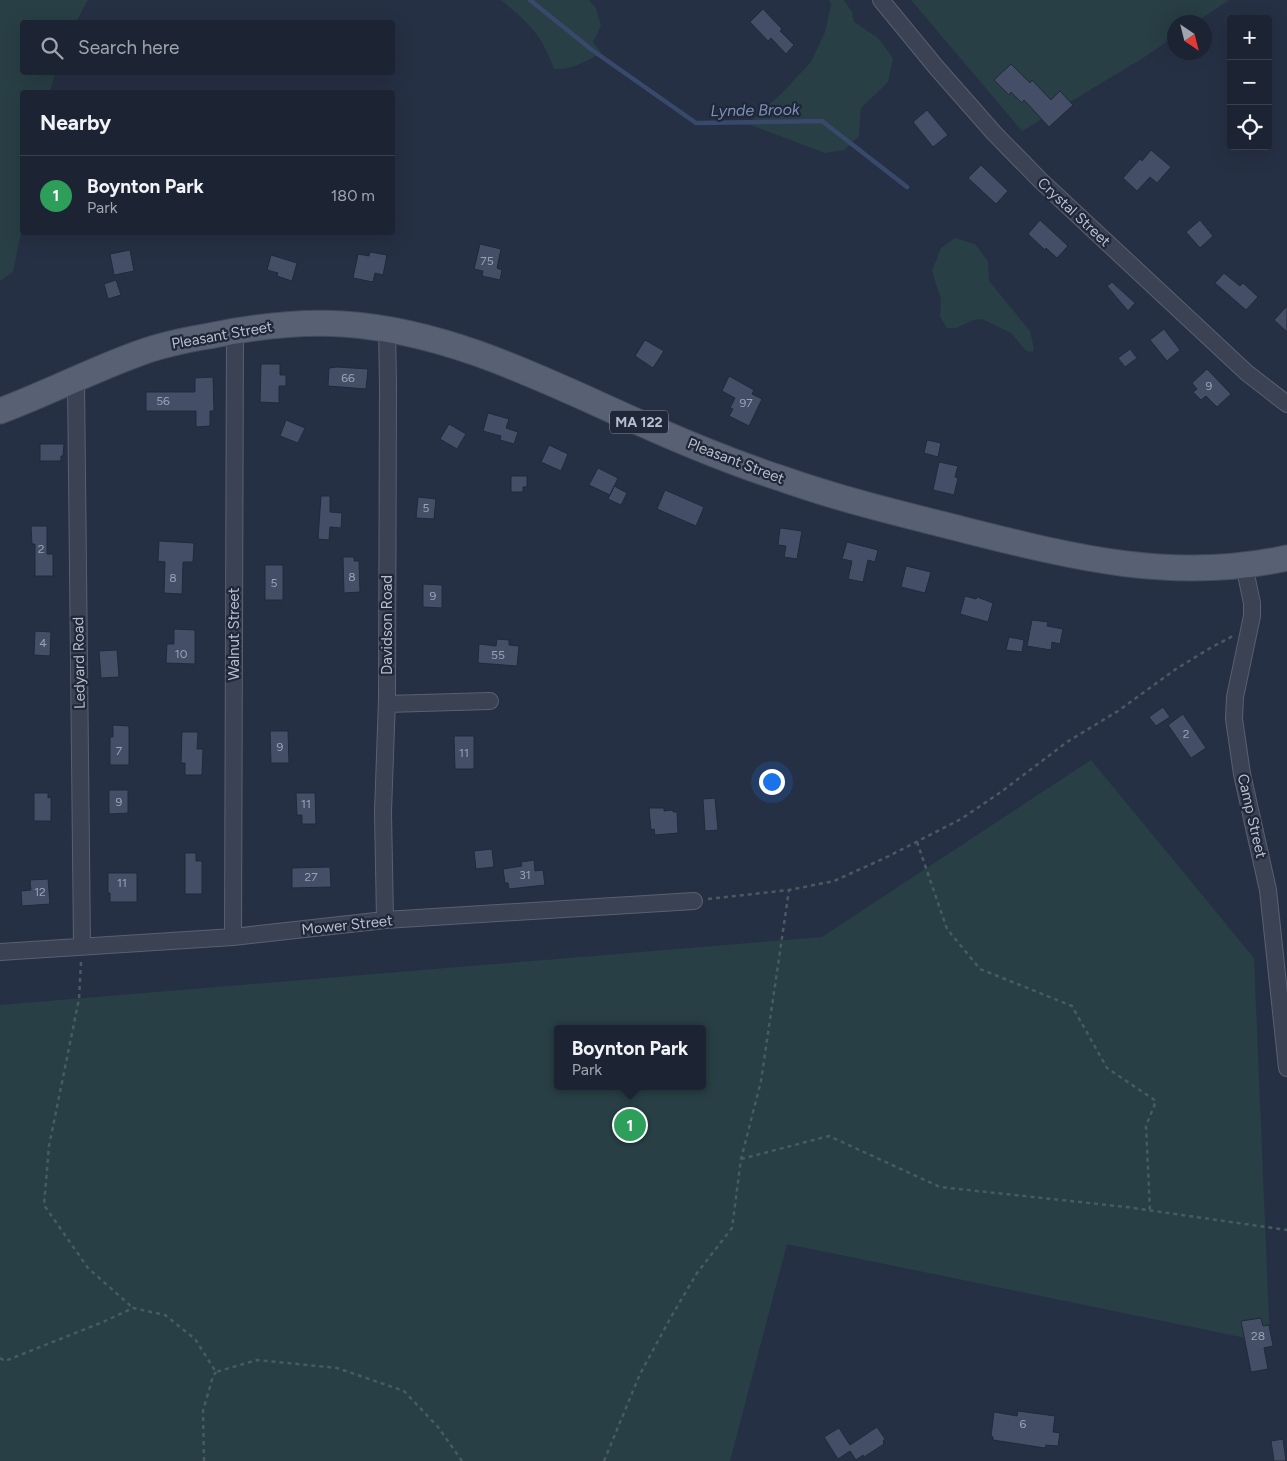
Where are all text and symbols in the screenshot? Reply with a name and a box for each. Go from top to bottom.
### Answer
north arrow [1167,15,1212,60]
map controls [1227,15,1272,150]
button: + [1227,15,1272,60]
search box [20,20,395,75]
icon: search [38,34,66,62]
text: Search here [78,36,180,59]
button: − [1227,60,1272,105]
water label: Lynde Brook [710,100,801,120]
button: locate [1227,105,1272,150]
text: Nearby [40,110,111,135]
street label: Crystal Street [1034,174,1114,251]
text: Boynton Park [87,175,204,198]
text: 1 [53,186,59,205]
text: 180 m [331,186,375,205]
text: Park [87,198,117,217]
house number: 75 [480,254,494,268]
street label: Pleasant Street [170,317,274,353]
house number: 66 [341,371,355,385]
house number: 9 [1206,379,1213,393]
house number: 56 [156,394,170,408]
house number: 97 [739,396,753,410]
road number: MA 122 [610,411,668,434]
street label: Pleasant Street [685,434,787,488]
house number: 5 [423,501,430,515]
house number: 2 [38,542,44,556]
house number: 8 [348,570,356,584]
house number: 8 [169,571,177,585]
street label: Davidson Road [378,575,396,675]
house number: 5 [271,576,278,590]
street label: Walnut Street [225,587,243,680]
house number: 9 [430,589,437,603]
street label: Ledyard Road [69,617,89,709]
house number: 4 [39,636,47,650]
house number: 10 [175,647,188,661]
house number: 55 [491,648,505,662]
house number: 2 [1183,727,1189,741]
house number: 9 [277,740,284,754]
house number: 7 [116,744,123,758]
house number: 11 [459,746,469,760]
your location [759,769,785,795]
street label: Camp Street [1234,772,1270,860]
house number: 9 [116,795,123,809]
house number: 11 [301,797,311,811]
house number: 31 [519,868,531,882]
house number: 27 [304,870,318,884]
house number: 11 [117,876,127,890]
house number: 12 [34,885,46,899]
street label: Mower Street [300,911,394,939]
popup [554,1025,706,1090]
text: Boynton Park [572,1037,688,1060]
text: Park [572,1060,602,1079]
pin: 1 [614,1106,646,1144]
house number: 28 [1251,1329,1265,1343]
house number: 6 [1020,1417,1027,1431]

